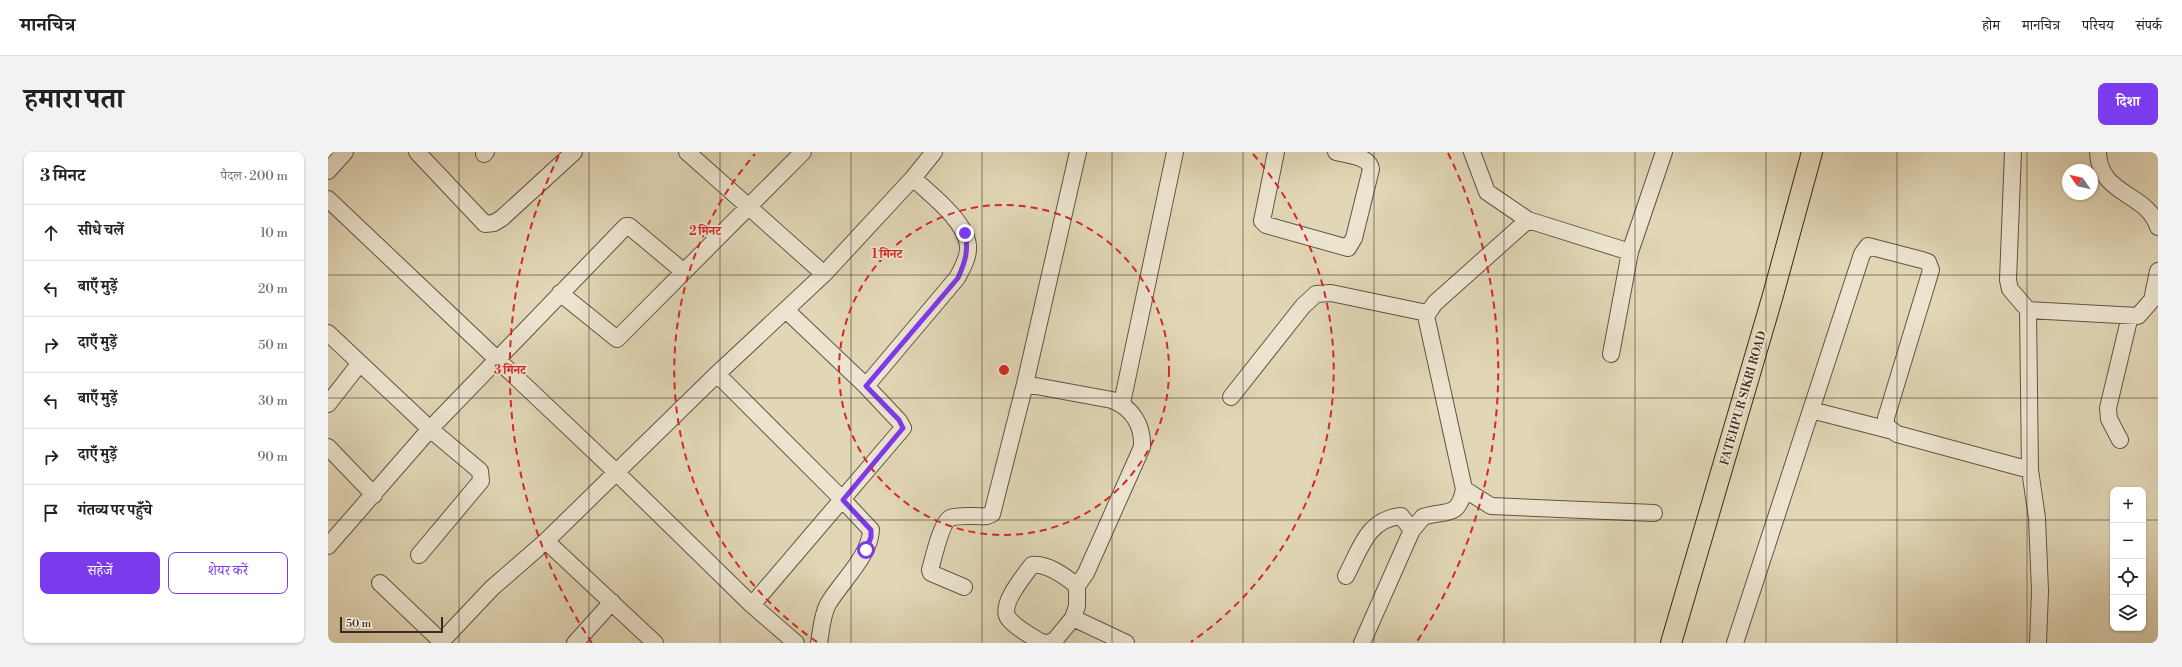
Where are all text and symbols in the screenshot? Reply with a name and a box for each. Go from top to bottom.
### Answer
text: मानचित्र [20,13,75,37]
text: होम [1982,17,2000,35]
text: मानचित्र [2022,17,2060,35]
text: परिचय [2082,17,2114,35]
text: संपर्क [2136,17,2162,35]
text: हमारा पता [24,82,124,117]
button: दिशा [2098,83,2158,125]
north arrow [2062,164,2098,200]
text: 3 मिनट [40,165,85,187]
text: पैदल · 200 m [221,168,288,184]
text: सीधे चलें [78,221,124,240]
icon: ahead [40,222,62,244]
text: 2 मिनट [689,224,722,239]
route end [956,224,974,242]
text: 10 m [260,225,288,241]
text: 1 मिनट [872,247,903,262]
text: बाएँ मुड़ें [78,277,118,296]
icon: left [40,278,62,300]
text: 20 m [258,281,288,297]
street label: FATEHPUR SIKRI ROAD [1717,329,1770,467]
text: दाएँ मुड़ें [78,333,117,352]
icon: right [40,334,62,356]
text: 50 m [258,337,288,353]
text: 3 मिनट [494,363,527,378]
centre of rings [997,363,1011,377]
text: बाएँ मुड़ें [78,389,118,408]
icon: left [40,390,62,412]
text: 30 m [258,393,288,409]
text: दाएँ मुड़ें [78,445,117,464]
icon: right [40,446,62,468]
text: 90 m [257,449,288,465]
map controls [2110,487,2146,631]
button: + [2110,487,2146,523]
text: गंतव्य पर पहुँचे [78,501,152,520]
icon: arrive [40,502,62,524]
button: − [2110,523,2146,559]
route start [857,541,875,559]
button: सहेजें [40,552,160,594]
button: शेयर करें [168,552,288,594]
button: locate [2110,559,2146,595]
button: layers [2110,595,2146,631]
scale bar [340,615,443,634]
text: 50 m [346,617,371,631]

